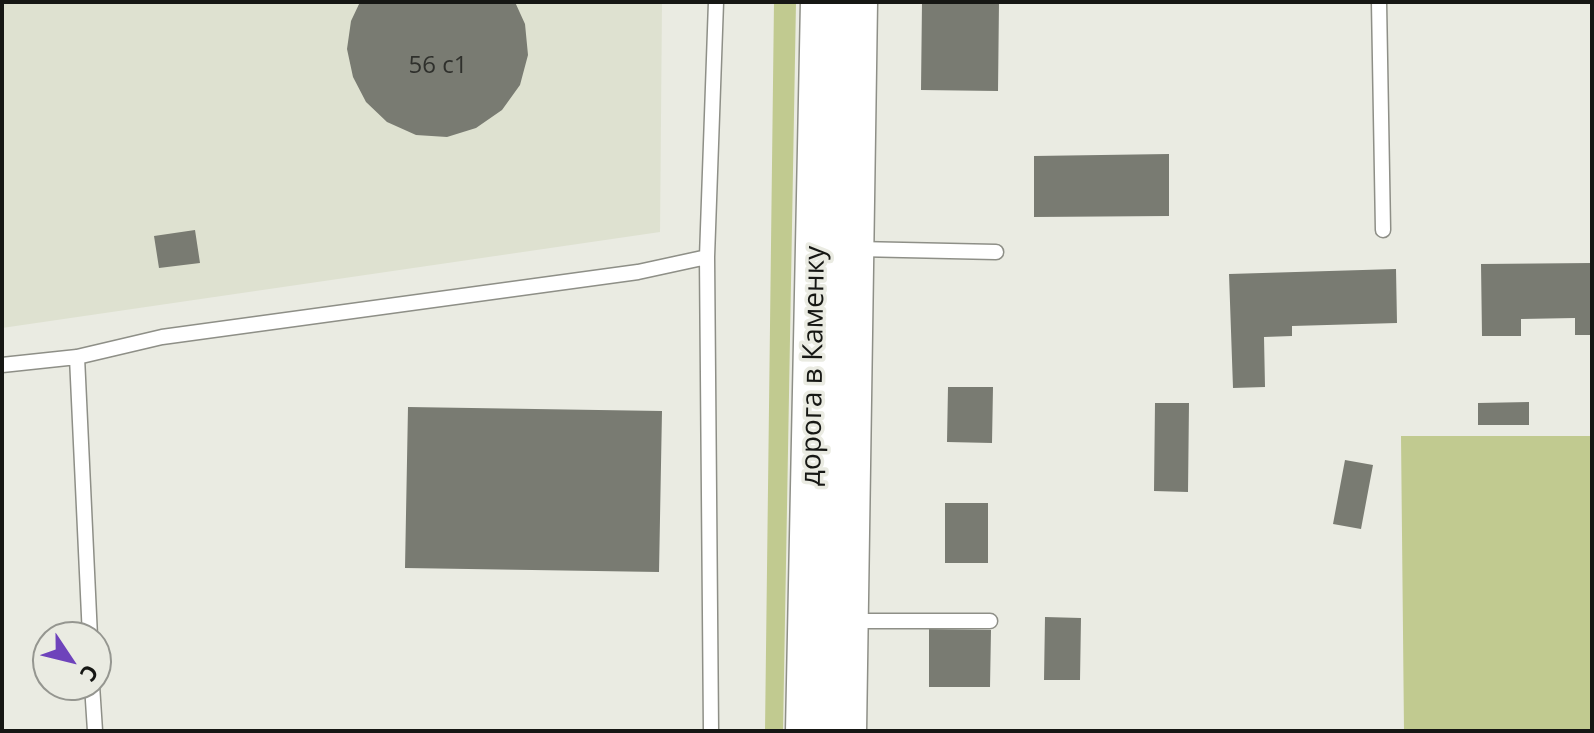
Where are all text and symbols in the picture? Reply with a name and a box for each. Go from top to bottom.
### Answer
house number: 56 с1 [409,52,467,80]
street label: дорога в Каменку [795,246,833,486]
north arrow [32,621,112,701]
text: С [74,659,106,688]

